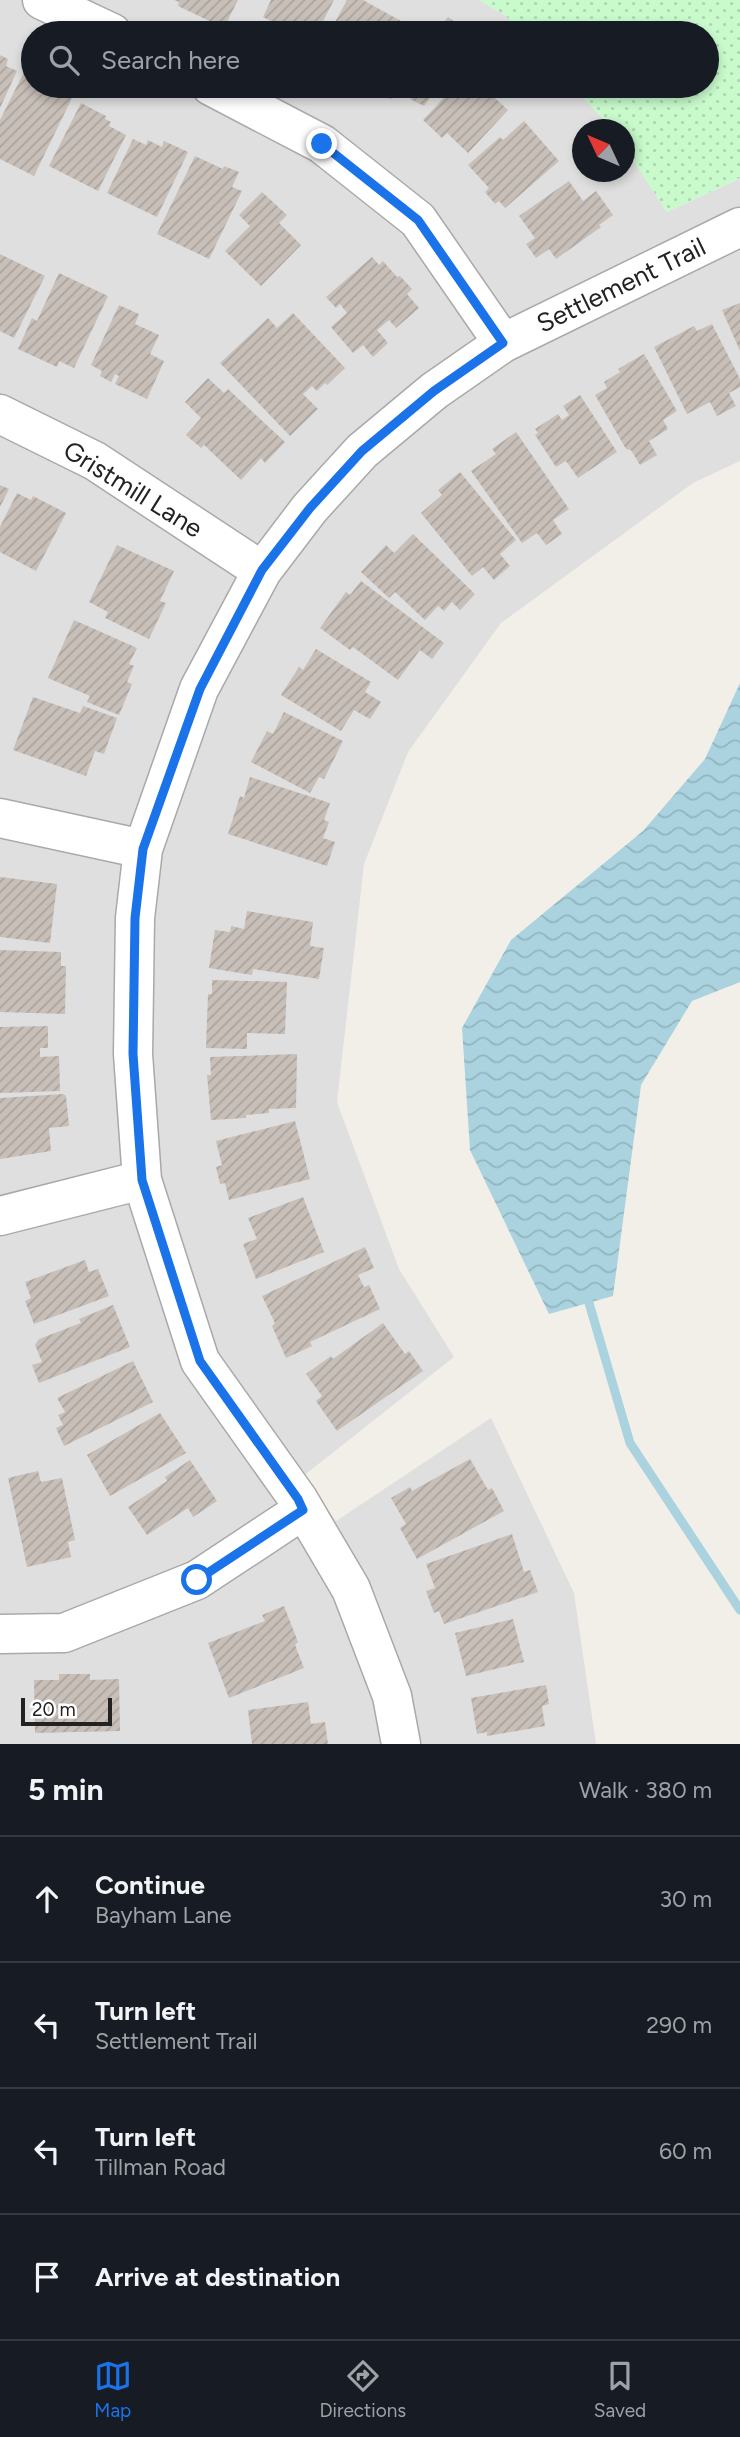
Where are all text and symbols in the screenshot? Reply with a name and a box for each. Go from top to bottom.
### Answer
search box [21,21,719,98]
icon: search [45,41,83,79]
text: Search here [101,44,240,76]
north arrow [572,119,635,182]
route end [306,128,337,159]
street label: Settlement Trail [531,230,711,340]
street label: Gristmill Lane [58,434,208,544]
route start [181,1564,212,1595]
scale bar [21,1695,112,1727]
text: 20 m [32,1698,76,1721]
text: 5 min [28,1771,104,1808]
text: Walk · 380 m [579,1776,712,1804]
text: Continue [95,1869,205,1901]
icon: ahead [28,1880,66,1918]
text: 30 m [659,1885,712,1913]
text: Bayham Lane [95,1901,232,1929]
text: Turn left [95,1995,196,2027]
icon: left [28,2006,66,2044]
text: 290 m [646,2011,712,2039]
text: Settlement Trail [95,2027,258,2055]
text: Turn left [95,2121,196,2153]
icon: left [28,2132,66,2170]
text: 60 m [659,2137,712,2165]
text: Tillman Road [95,2153,226,2181]
icon: arrive [28,2258,66,2296]
text: Arrive at destination [95,2261,340,2293]
tab: Map [94,2357,132,2422]
tab: Directions [319,2357,406,2422]
tab: Saved [594,2357,646,2422]

